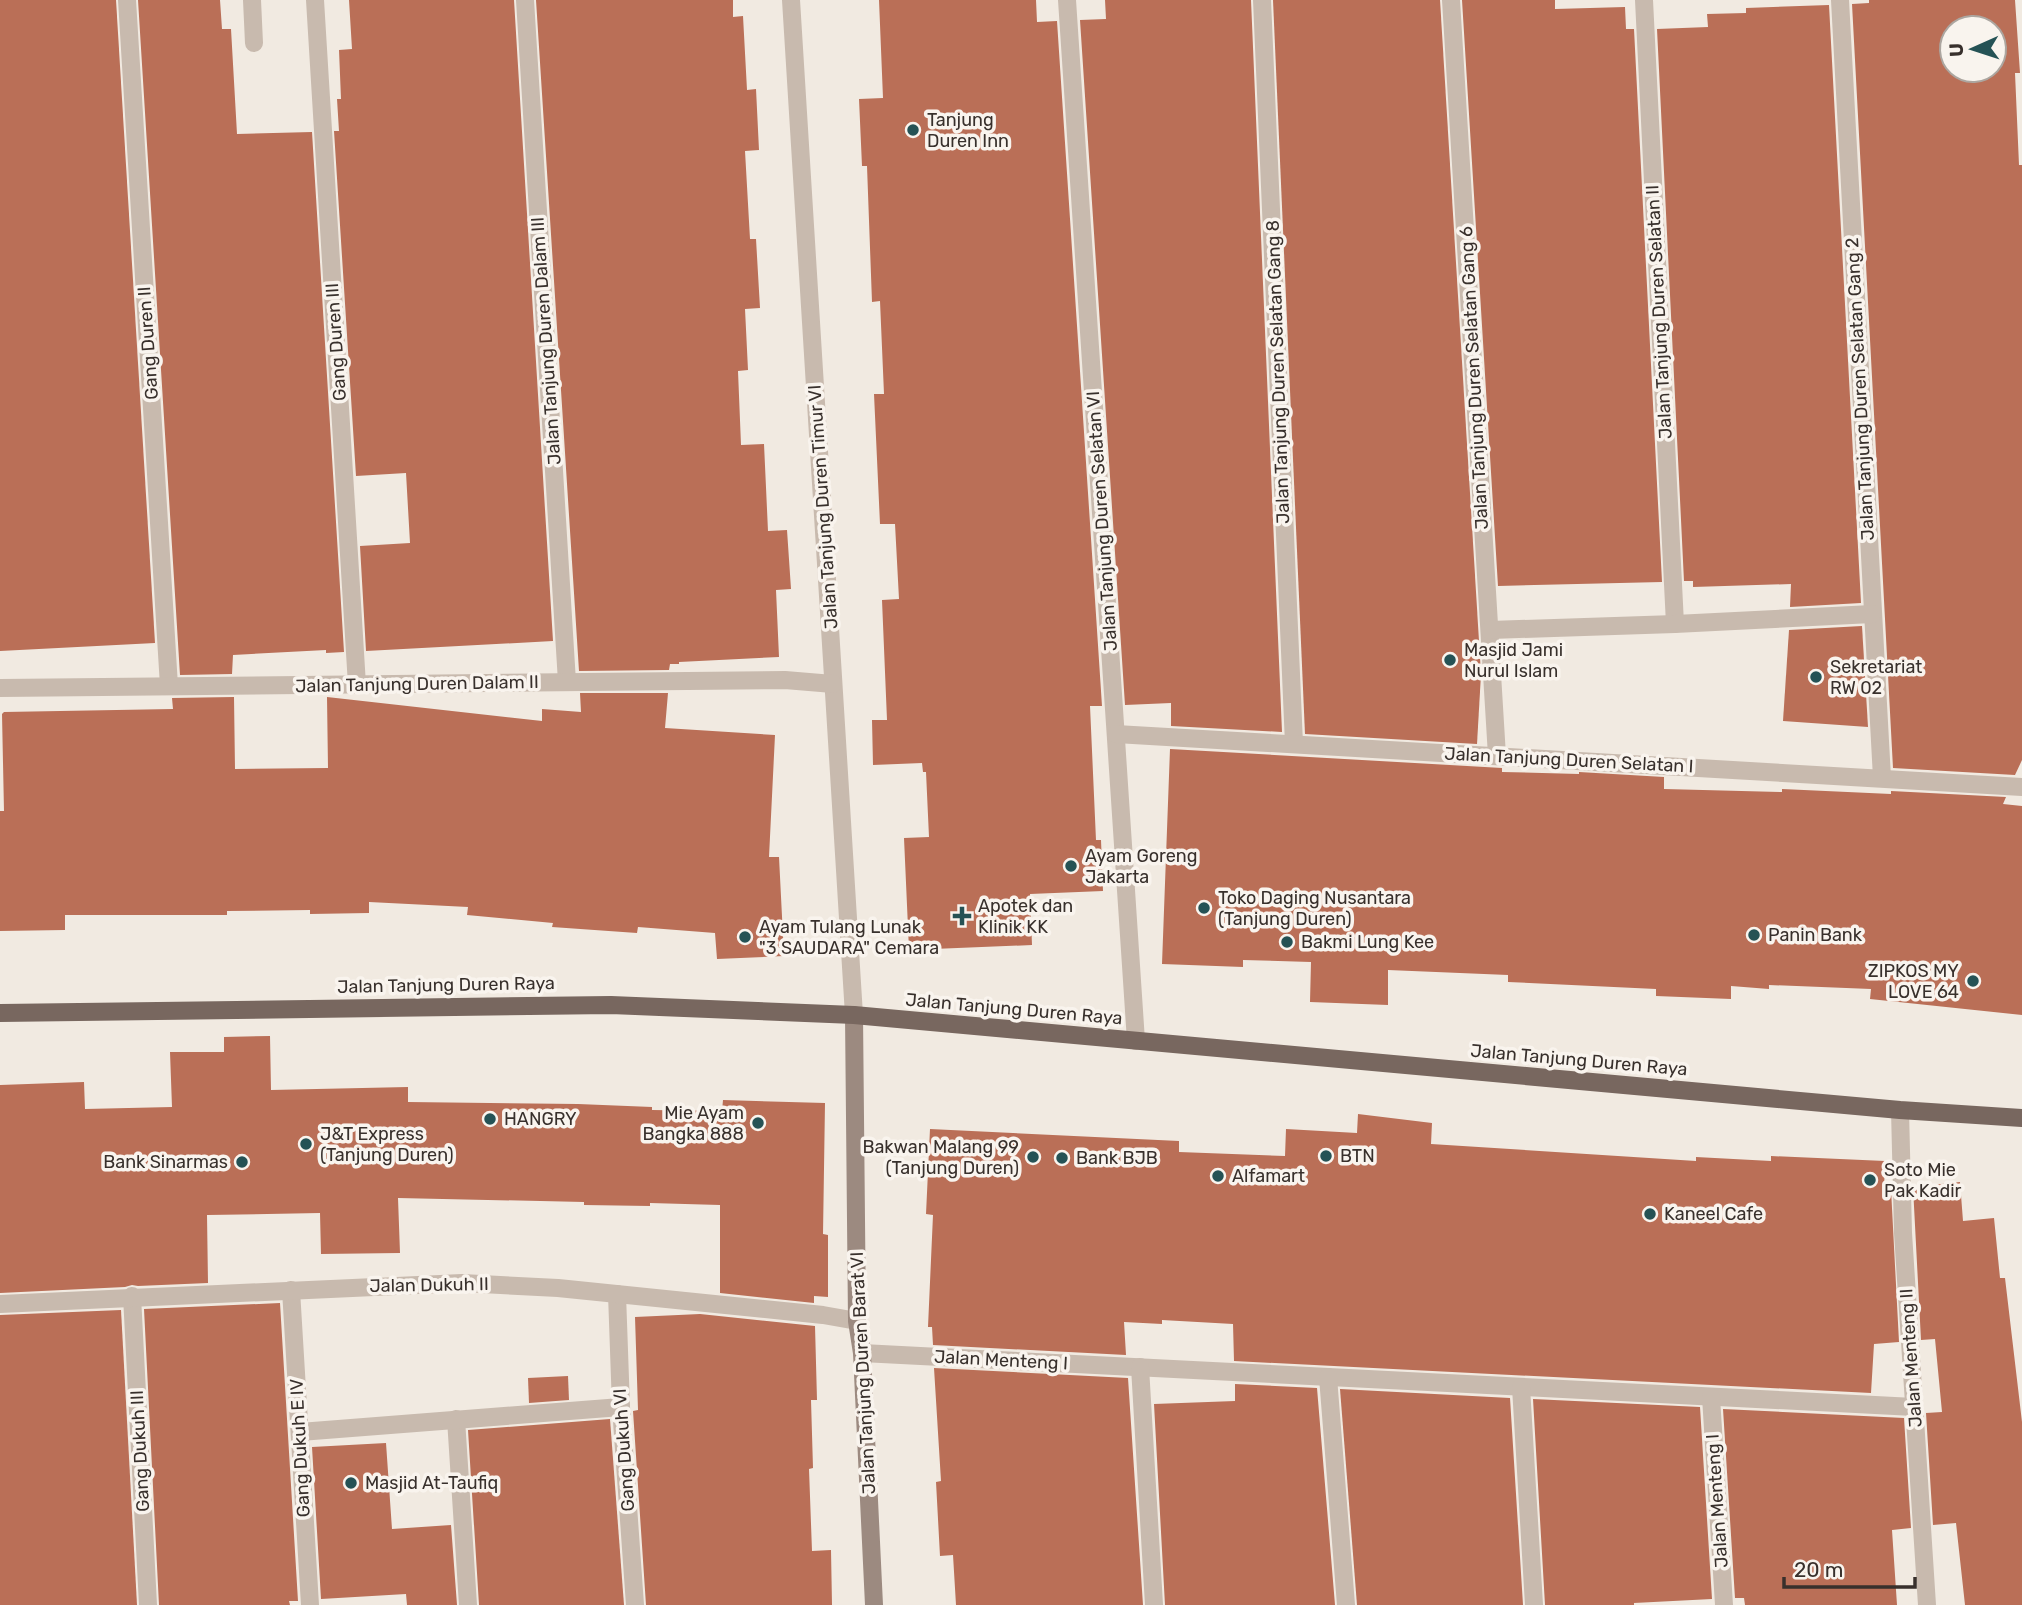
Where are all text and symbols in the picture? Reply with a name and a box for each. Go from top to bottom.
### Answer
north arrow [1938,14,2008,84]
text: U [1945,42,1968,57]
place label: Tanjung Duren Inn [927,109,1009,152]
marker: Tanjung Duren Inn [905,122,921,138]
street label: Jalan Tanjung Duren Selatan II [1641,184,1677,440]
street label: Jalan Tanjung Duren Dalam III [526,216,566,466]
street label: Jalan Tanjung Duren Selatan Gang 8 [1262,220,1294,524]
street label: Jalan Tanjung Duren Selatan Gang 6 [1455,226,1493,530]
street label: Jalan Tanjung Duren Selatan Gang 2 [1841,237,1879,541]
street label: Gang Duren III [321,282,351,402]
street label: Gang Duren II [133,286,163,400]
street label: Jalan Tanjung Duren Timur VI [803,384,843,630]
street label: Jalan Tanjung Duren Selatan VI [1082,390,1122,652]
place label: Masjid Jami Nurul Islam [1464,639,1563,682]
marker: Masjid Jami Nurul Islam [1442,652,1458,668]
place label: Sekretariat RW 02 [1830,656,1922,699]
marker: Sekretariat RW 02 [1808,669,1824,685]
street label: Jalan Tanjung Duren Dalam II [295,671,539,697]
street label: Jalan Tanjung Duren Selatan I [1444,742,1694,778]
place label: Ayam Goreng Jakarta [1085,845,1197,888]
marker: Ayam Goreng Jakarta [1063,858,1079,874]
place label: Toko Daging Nusantara (Tanjung Duren) [1218,887,1411,930]
place label: Apotek dan Klinik KK [978,895,1073,938]
marker: Toko Daging Nusantara (Tanjung Duren) [1196,900,1212,916]
marker: Apotek dan Klinik KK [952,906,972,926]
place label: Ayam Tulang Lunak "3 SAUDARA" Cemara [759,916,939,959]
place label: Panin Bank [1768,924,1863,946]
marker: Panin Bank [1746,927,1762,943]
marker: Ayam Tulang Lunak "3 SAUDARA" Cemara [737,929,753,945]
place label: Bakmi Lung Kee [1301,931,1434,953]
marker: Bakmi Lung Kee [1279,934,1295,950]
place label: ZIPKOS MY LOVE 64 [1868,960,1959,1003]
street label: Jalan Tanjung Duren Raya [337,972,555,998]
marker: ZIPKOS MY LOVE 64 [1965,973,1981,989]
street label: Jalan Tanjung Duren Raya [905,989,1123,1029]
street label: Jalan Tanjung Duren Raya [1470,1040,1688,1080]
place label: Mie Ayam Bangka 888 [643,1102,744,1145]
place label: HANGRY [504,1108,577,1130]
marker: HANGRY [482,1111,498,1127]
marker: Mie Ayam Bangka 888 [750,1115,766,1131]
place label: J&T Express (Tanjung Duren) [320,1123,454,1166]
marker: J&T Express (Tanjung Duren) [298,1136,314,1152]
place label: Bakwan Malang 99 (Tanjung Duren) [862,1136,1019,1179]
place label: BTN [1340,1145,1375,1167]
place label: Bank BJB [1076,1147,1158,1169]
marker: BTN [1318,1148,1334,1164]
marker: Bakwan Malang 99 (Tanjung Duren) [1025,1149,1041,1165]
marker: Bank BJB [1054,1150,1070,1166]
place label: Bank Sinarmas [103,1151,228,1173]
marker: Bank Sinarmas [234,1154,250,1170]
place label: Soto Mie Pak Kadir [1884,1159,1962,1202]
place label: Alfamart [1232,1165,1305,1187]
marker: Alfamart [1210,1168,1226,1184]
marker: Soto Mie Pak Kadir [1862,1172,1878,1188]
place label: Kaneel Cafe [1664,1203,1763,1225]
marker: Kaneel Cafe [1642,1206,1658,1222]
street label: Jalan Tanjung Duren Barat VI [846,1251,880,1495]
street label: Jalan Dukuh II [369,1273,489,1297]
street label: Jalan Menteng II [1895,1288,1927,1428]
street label: Jalan Menteng I [933,1346,1069,1374]
street label: Gang Dukuh E IV [285,1378,315,1518]
street label: Gang Dukuh VI [609,1388,639,1512]
street label: Gang Dukuh III [126,1390,154,1512]
street label: Jalan Menteng I [1701,1433,1733,1569]
place label: Masjid At-Taufiq [365,1472,498,1494]
marker: Masjid At-Taufiq [343,1475,359,1491]
scale bar [1784,1546,1915,1590]
text: 20 m [1794,1557,1843,1582]

